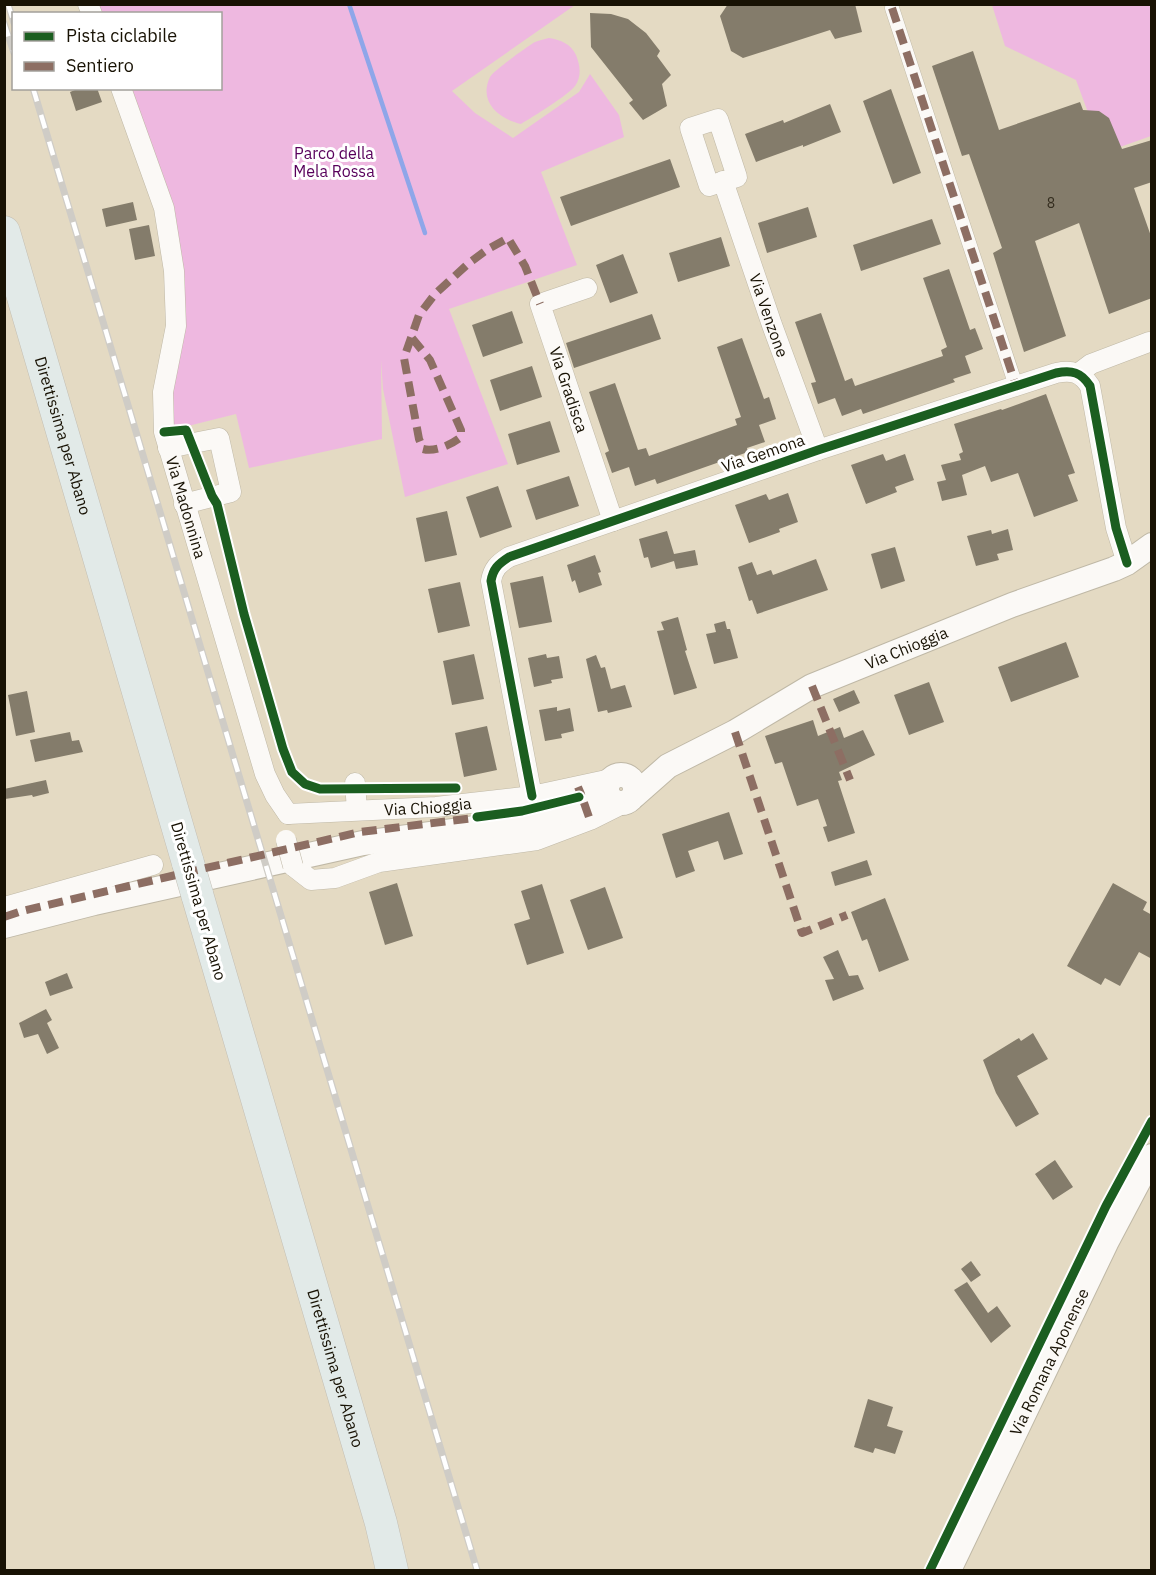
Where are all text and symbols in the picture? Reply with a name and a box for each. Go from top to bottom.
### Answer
legend [12,12,222,90]
text: Pista ciclabile [66,24,177,47]
text: Sentiero [66,54,134,77]
park label: Parco della Mela Rossa [293,143,375,181]
house number: 8 [1047,194,1055,212]
street label: Via Venzone [745,271,793,360]
street label: Via Gradisca [545,344,593,436]
street label: Direttissima per Abano [31,354,96,517]
street label: Via Gemona [719,429,808,477]
street label: Via Madonnina [162,454,211,561]
street label: Via Chioggia [862,622,951,673]
street label: Via Chioggia [384,793,473,819]
street label: Direttissima per Abano [167,819,231,983]
street label: Via Romana Aponense [1005,1285,1093,1439]
street label: Direttissima per Abano [303,1287,368,1450]

